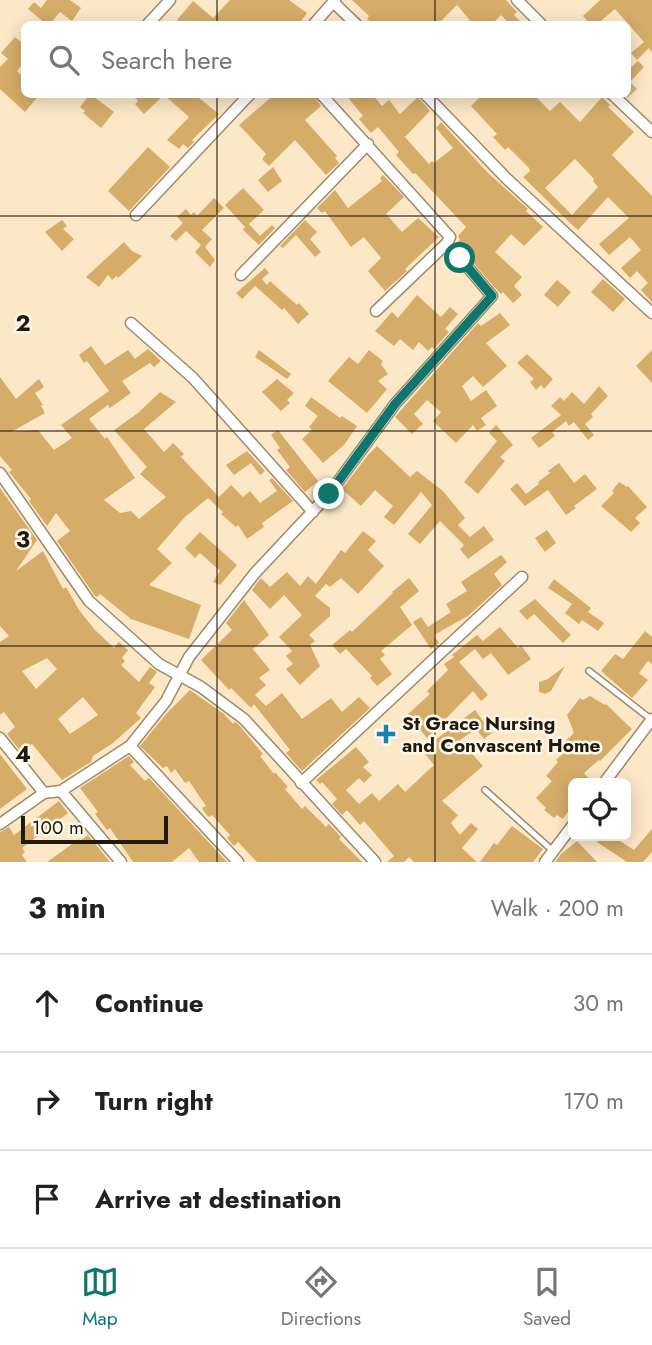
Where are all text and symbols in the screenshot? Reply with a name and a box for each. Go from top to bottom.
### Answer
search box [21,21,631,98]
icon: search [45,41,83,79]
text: Search here [101,41,233,79]
route start [444,242,475,273]
text: 2 [15,306,31,340]
route end [313,478,344,509]
text: 3 [16,522,30,556]
place label: St Grace Nursing and Convascent Home [402,710,601,759]
marker: St Grace Nursing and Convascent Home [376,724,396,744]
text: 4 [15,737,31,771]
map controls [568,778,631,841]
button: locate [568,778,631,841]
scale bar [21,813,168,845]
text: 100 m [32,814,84,841]
text: 3 min [28,886,106,929]
text: Walk · 200 m [491,891,624,925]
icon: ahead [28,984,66,1022]
text: Continue [95,984,204,1022]
text: 30 m [573,986,624,1020]
icon: right [28,1082,66,1120]
text: Turn right [95,1082,213,1120]
text: 170 m [563,1084,624,1118]
icon: arrive [28,1180,66,1218]
text: Arrive at destination [95,1180,342,1218]
tab: Map [81,1263,119,1332]
tab: Directions [281,1263,361,1332]
tab: Saved [523,1263,571,1332]

